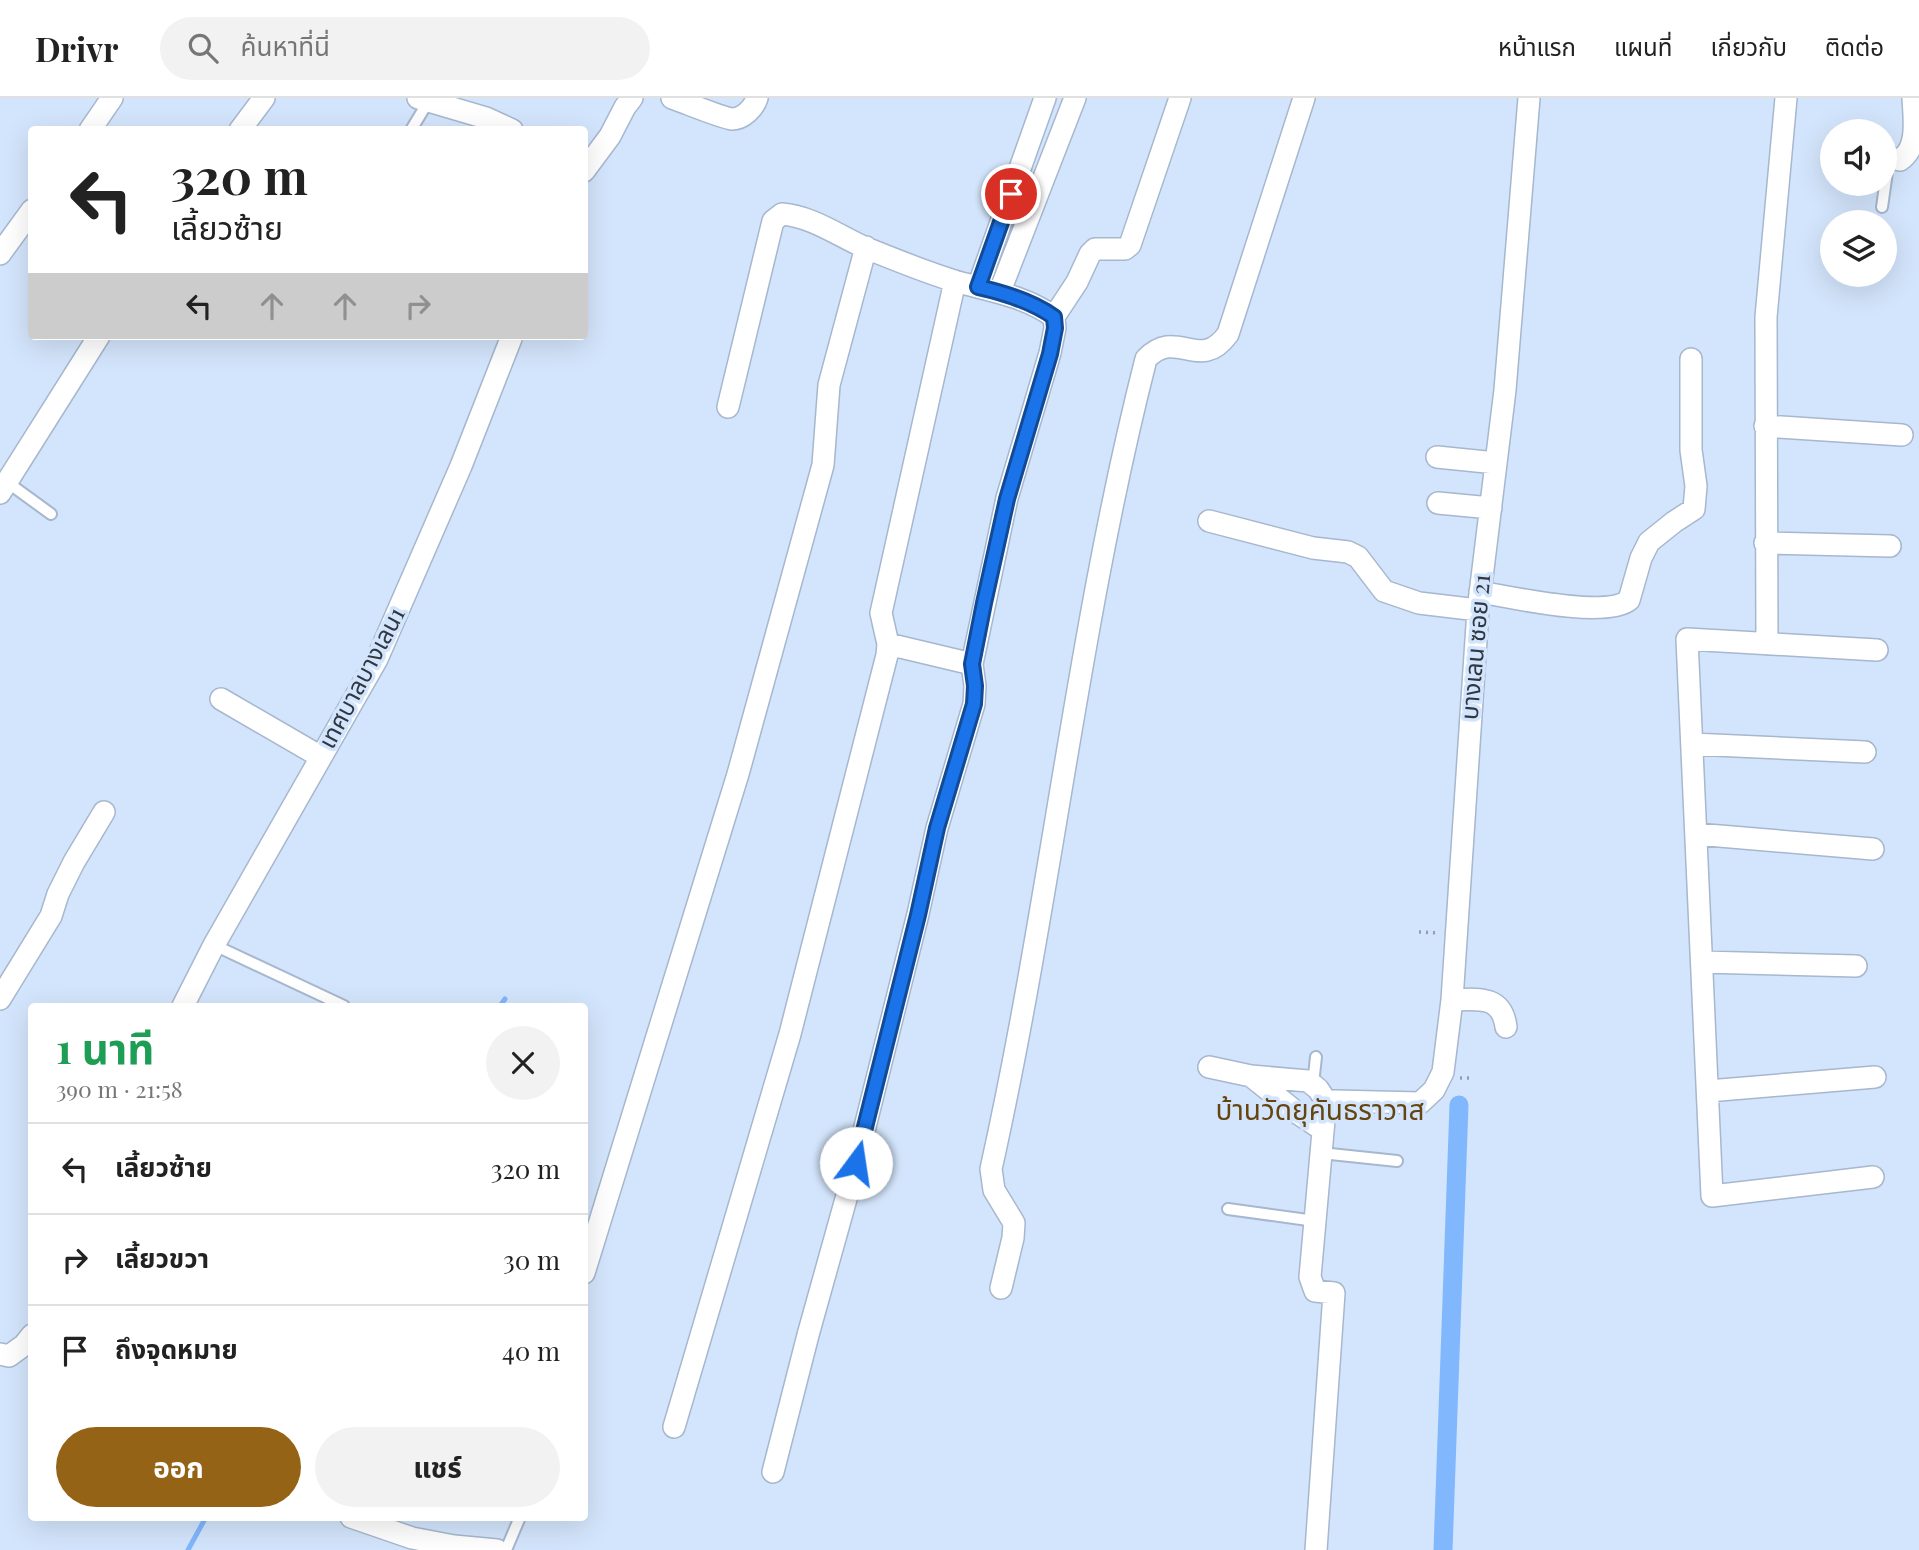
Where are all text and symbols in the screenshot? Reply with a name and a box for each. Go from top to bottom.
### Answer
search box [160,17,650,80]
text: Drivr [35,26,118,70]
text: ค้นหาที่นี่ [240,28,330,63]
icon: search [184,29,222,67]
text: หน้าแรก [1498,30,1576,62]
text: แผนที่ [1614,30,1672,62]
text: เกี่ยวกับ [1710,30,1787,62]
text: ติดต่อ [1825,30,1884,62]
map controls [1820,119,1897,287]
button: sound [1820,119,1897,196]
text: 320 m [171,142,308,207]
icon: left [56,154,147,245]
pin [981,164,1041,224]
icon: arrive [992,175,1030,213]
text: เลี้ยวซ้าย [171,205,283,248]
button: layers [1820,210,1897,287]
icon: left [180,287,218,325]
icon: ahead [253,287,291,325]
icon: ahead [326,287,364,325]
icon: right [399,287,437,325]
street label: บางเลน ซอย 21 [1452,573,1496,721]
street label: เทศบาลบางเลน1 [309,601,411,753]
text: 1 นาที [56,1019,154,1075]
button: close [486,1026,560,1100]
text: 390 m · 21:58 [56,1073,183,1104]
district label: บ้านวัดยุคันธราวาส [1216,1090,1424,1127]
position arrow [819,1126,893,1200]
text: เลี้ยวซ้าย [115,1149,212,1184]
icon: left [56,1150,94,1188]
text: 320 m [491,1151,560,1186]
text: เลี้ยวขวา [115,1240,209,1275]
icon: right [56,1241,94,1279]
text: 30 m [503,1242,560,1277]
text: ถึงจุดหมาย [115,1331,238,1366]
icon: arrive [56,1332,94,1370]
text: 40 m [502,1333,560,1368]
button: ออก [56,1427,301,1507]
button: แชร์ [315,1427,560,1507]

